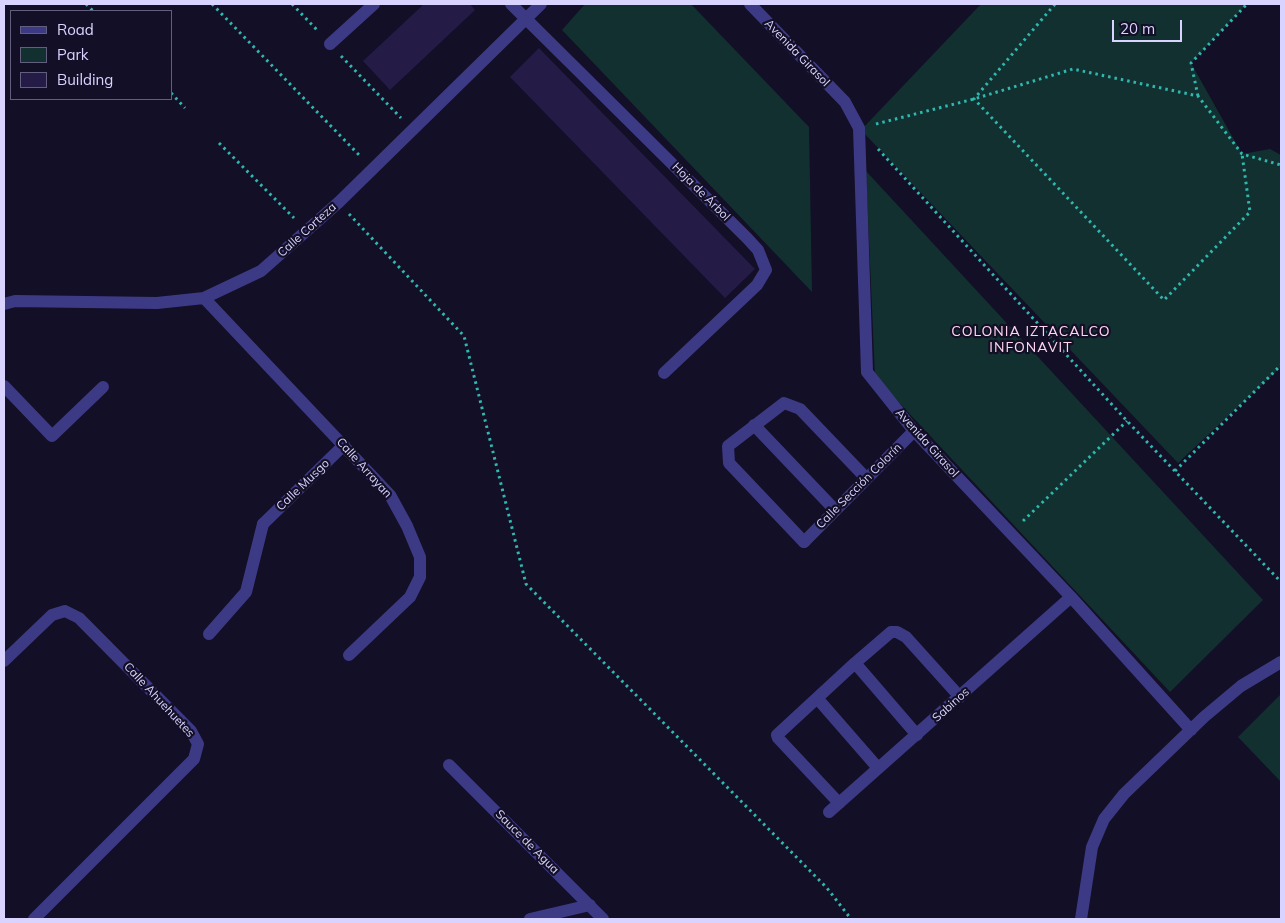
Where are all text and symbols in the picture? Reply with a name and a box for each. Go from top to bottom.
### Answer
legend [10,10,172,100]
scale bar [1115,10,1185,42]
street label: Avenida Girasol [761,17,833,89]
text: 20 m [1120,19,1155,38]
text: Road [57,20,94,39]
text: Park [57,45,89,64]
text: Building [57,70,113,89]
street label: Hoja de Árbol [669,160,733,224]
street label: Calle Corteza [275,200,339,260]
district label: COLONIA IZTACALCO INFONAVIT [949,324,1113,357]
street label: Avenida Girasol [892,406,962,480]
street label: Calle Arrayan [333,435,395,501]
street label: Calle Sección Colorín [813,440,905,532]
street label: Calle Musgo [274,456,332,514]
street label: Calle Ahuehuetes [121,660,197,740]
street label: Sabinos [930,685,972,725]
street label: Sauce de Agua [492,807,562,877]

